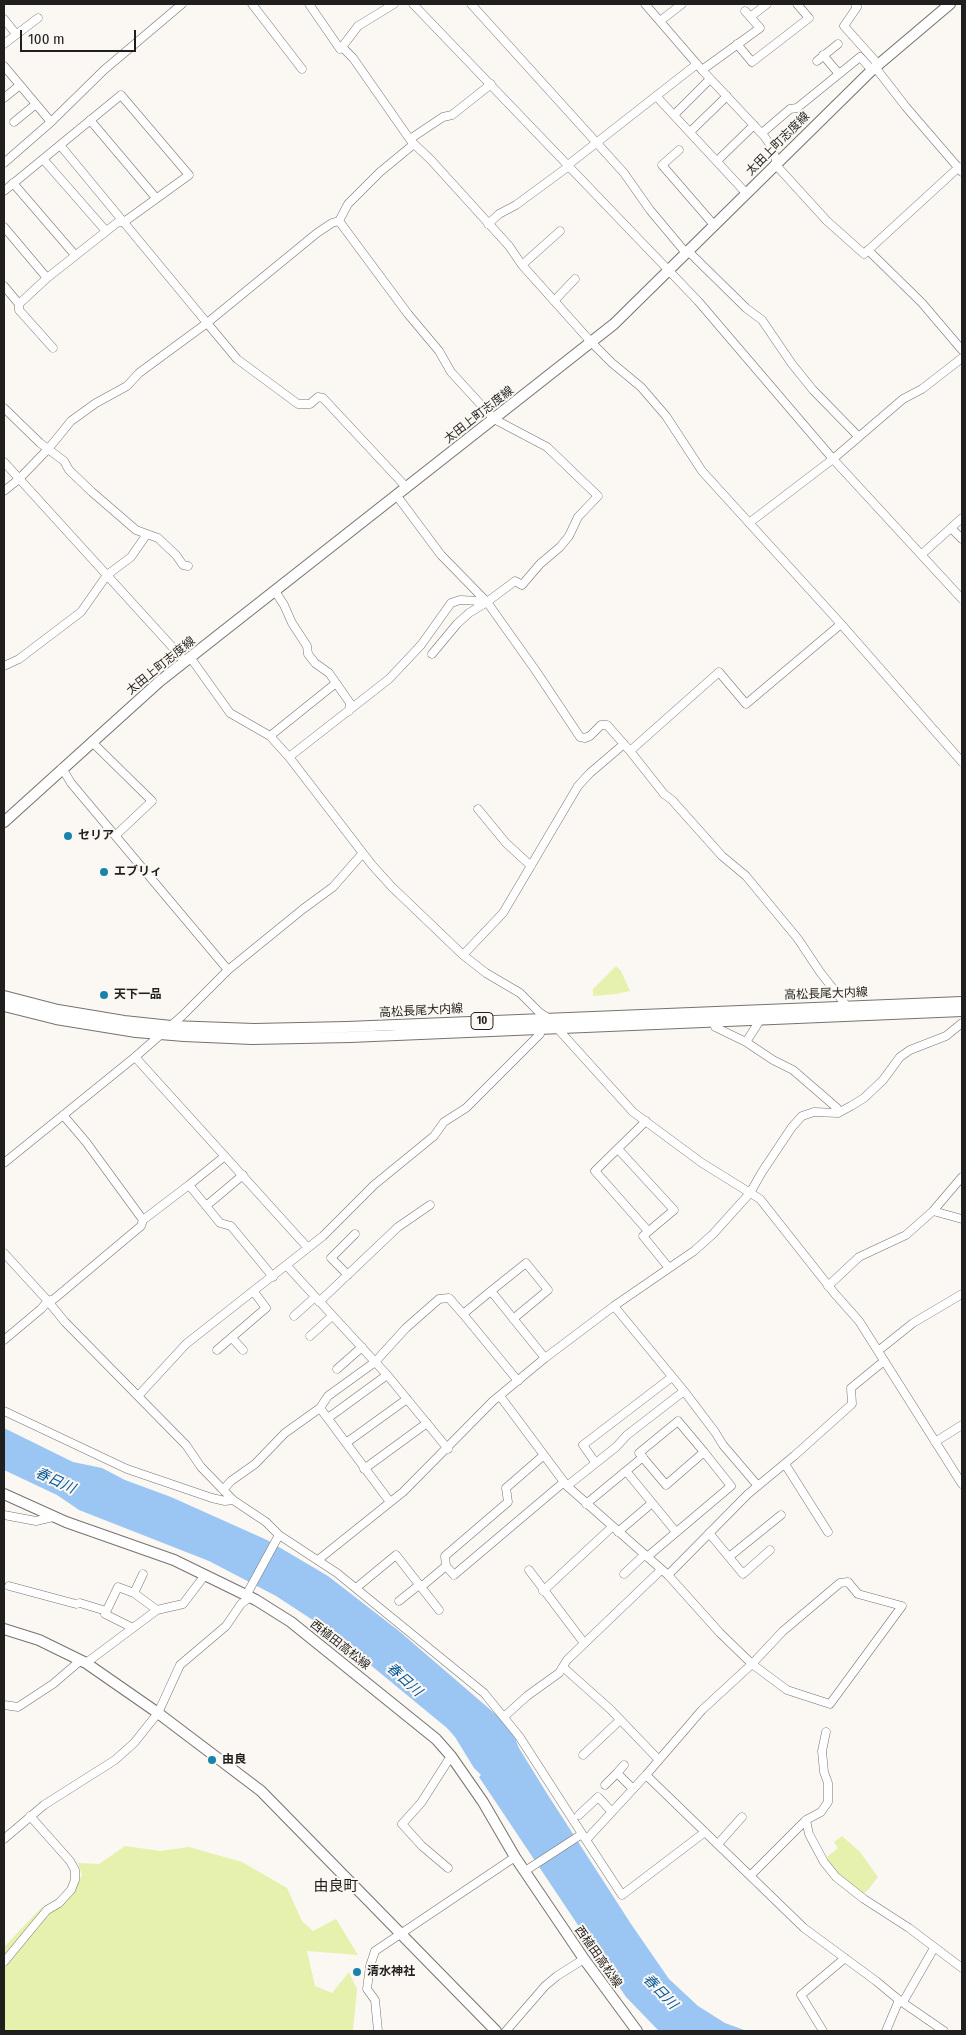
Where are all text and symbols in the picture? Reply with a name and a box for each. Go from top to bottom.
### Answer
scale bar [22,20,139,52]
text: 100 m [28,30,65,48]
street label: 太田上町志度線 [743,109,813,179]
street label: 太田上町志度線 [441,383,517,447]
street label: 太田上町志度線 [124,634,198,698]
place label: セリア [78,829,114,843]
marker: セリア [62,830,74,842]
place label: エブリィ [114,865,162,879]
marker: エブリィ [98,866,110,878]
street label: 高松長尾大内線 [784,985,868,1003]
place label: 天下一品 [114,988,162,1002]
marker: 天下一品 [98,989,110,1001]
street label: 高松長尾大内線 [379,1002,463,1020]
road number: 10 [471,1012,493,1030]
water label: 春日川 [32,1465,78,1497]
street label: 西植田高松線 [307,1617,373,1673]
water label: 春日川 [383,1660,425,1700]
place label: 由良 [222,1753,246,1767]
marker: 由良 [206,1754,218,1766]
district label: 由良町 [314,1878,358,1896]
street label: 西植田高松線 [571,1923,625,1991]
place label: 清水神社 [367,1965,415,1979]
marker: 清水神社 [351,1966,363,1978]
water label: 春日川 [639,1971,681,2013]

